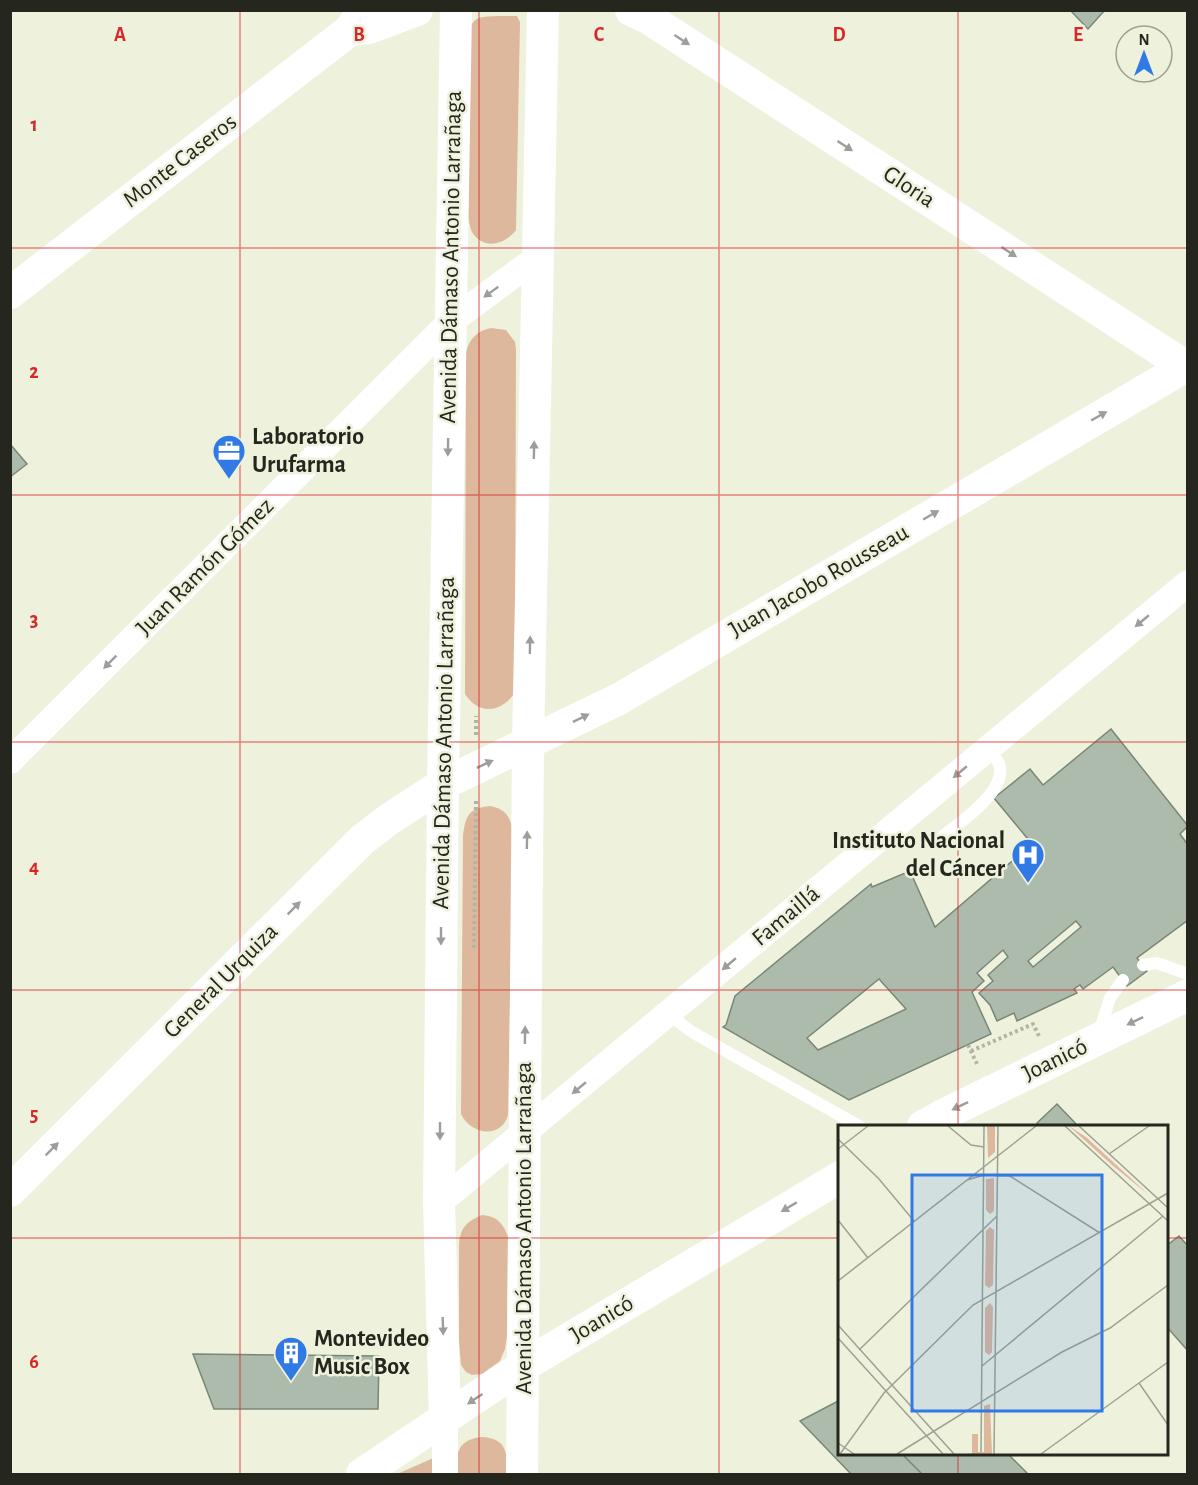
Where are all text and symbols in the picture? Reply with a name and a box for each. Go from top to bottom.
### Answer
north arrow [1114,24,1174,84]
text: A [114,25,126,45]
text: B [353,25,365,45]
text: C [594,25,605,45]
text: D [832,25,846,45]
text: E [1073,25,1083,45]
text: N [1138,32,1150,48]
one-way arrow [674,35,690,46]
street label: Avenida Dámaso Antonio Larrañaga [436,90,466,424]
street label: Monte Caseros [119,109,241,213]
text: 1 [30,115,38,135]
one-way arrow [837,140,853,152]
street label: Gloria [879,162,939,212]
one-way arrow [1001,246,1017,257]
one-way arrow [483,286,499,298]
text: 2 [29,362,39,382]
one-way arrow [1091,411,1107,422]
place label: Laboratorio Urufarma [252,425,364,477]
office icon: Laboratorio Urufarma [211,433,247,480]
one-way arrow [443,437,453,456]
one-way arrow [529,440,539,459]
street label: Juan Ramón Gómez [132,494,278,640]
one-way arrow [923,510,939,521]
street label: Juan Jacobo Rousseau [725,520,913,642]
street label: Avenida Dámaso Antonio Larrañaga [429,576,459,910]
text: 3 [30,610,38,630]
one-way arrow [1135,614,1150,626]
one-way arrow [525,635,535,654]
one-way arrow [104,654,118,668]
one-way arrow [572,713,589,722]
one-way arrow [477,759,494,768]
one-way arrow [953,765,968,778]
place label: Instituto Nacional del Cáncer [832,829,1006,881]
one-way arrow [522,830,532,849]
hospital icon: Instituto Nacional del Cáncer [1010,837,1046,884]
text: 4 [29,857,39,877]
street label: Famaillá [748,881,824,951]
one-way arrow [287,901,302,915]
street label: General Urquiza [159,919,283,1043]
one-way arrow [436,926,446,945]
one-way arrow [721,957,737,970]
one-way arrow [1126,1016,1143,1026]
one-way arrow [520,1025,530,1044]
street label: Joanicó [1019,1034,1091,1086]
street label: Avenida Dámaso Antonio Larrañaga [512,1062,536,1394]
one-way arrow [572,1081,587,1094]
one-way arrow [951,1102,968,1111]
text: 5 [30,1105,38,1125]
one-way arrow [435,1121,445,1140]
inset map [838,1125,1168,1455]
one-way arrow [45,1142,59,1157]
one-way arrow [781,1201,797,1212]
street label: Joanicó [566,1291,638,1347]
one-way arrow [438,1316,447,1335]
place label: Montevideo Music Box [314,1327,429,1379]
building icon: Montevideo Music Box [273,1335,309,1382]
text: 6 [29,1352,39,1372]
one-way arrow [467,1393,483,1404]

